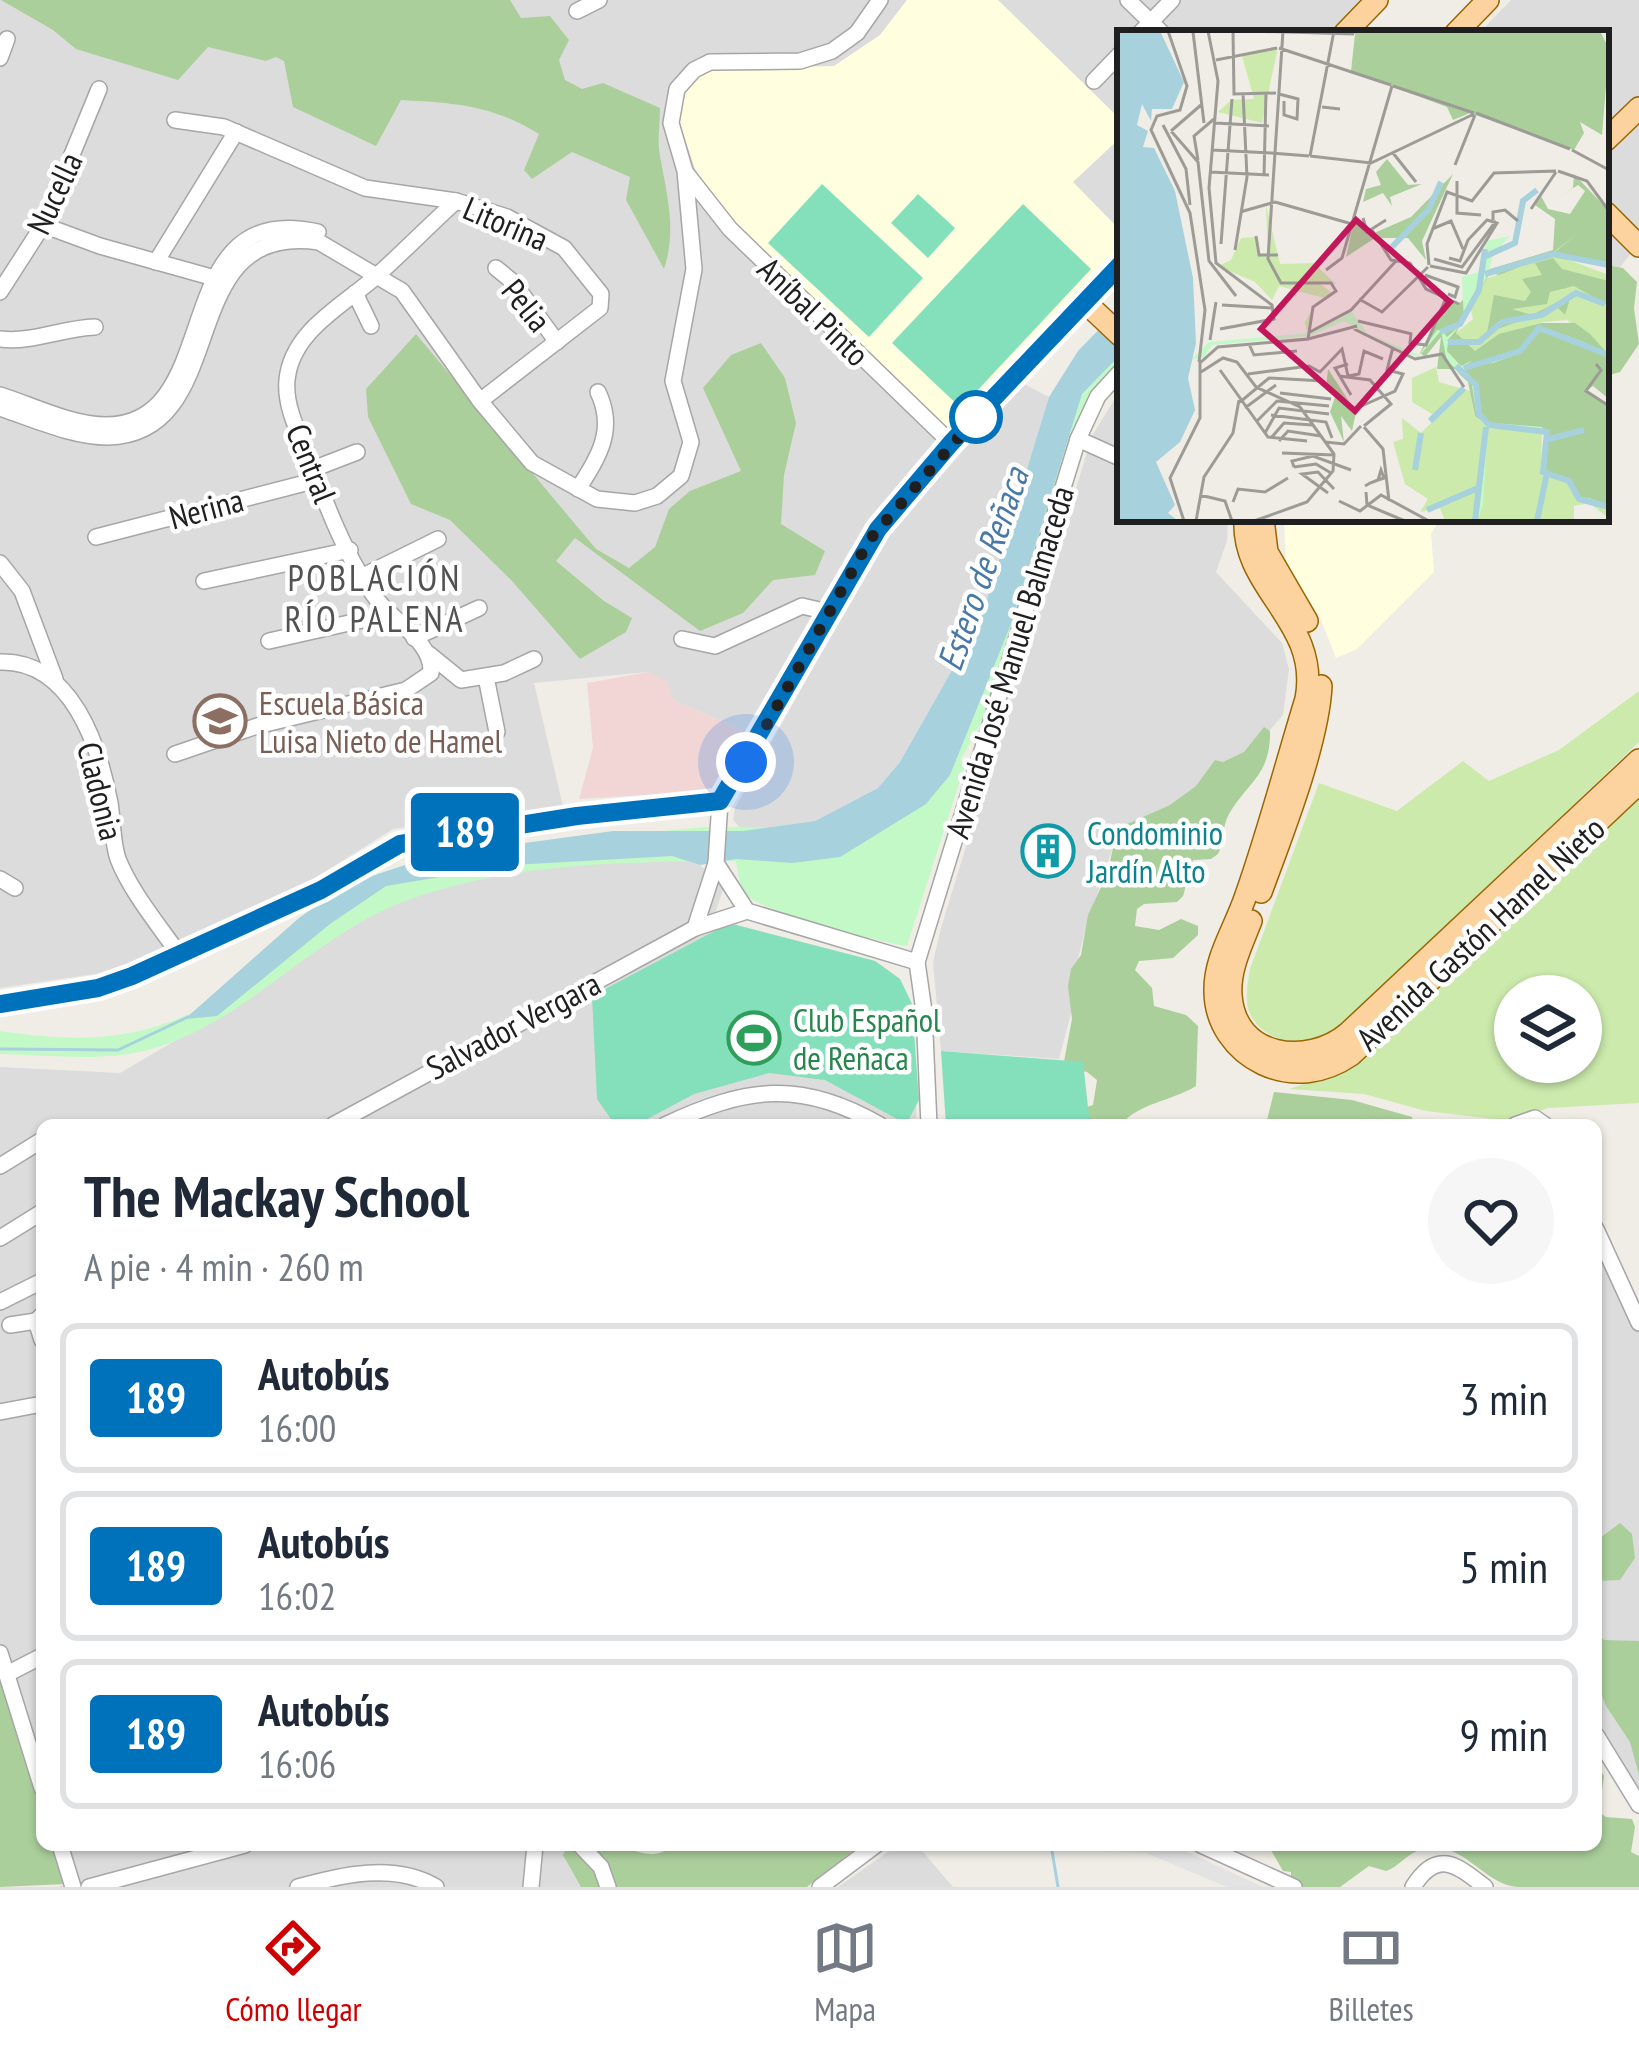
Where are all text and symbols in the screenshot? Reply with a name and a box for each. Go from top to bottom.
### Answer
inset map [1117,30,1609,522]
street label: Nucella [16,145,92,241]
street label: Litorina [457,186,555,260]
street label: Aníbal Pinto [749,247,879,375]
street label: Pelia [493,270,561,340]
unlabelled marker [951,392,1001,442]
street label: Central [277,417,347,509]
water label: Estero de Reñaca [925,460,1039,677]
street label: Nerina [164,477,248,539]
street label: Avenida José Manuel Balmaceda [935,481,1083,843]
district label: POBLACIÓN RÍO PALENA [284,554,466,642]
place label: Escuela Básica Luisa Nieto de Hamel [259,681,503,762]
school or university icon: Escuela Básica Luisa Nieto de Hamel [192,693,248,749]
your location [716,732,776,792]
street label: Cladonia [68,738,134,844]
line badge: 189 [396,793,534,871]
text: 189 [435,804,495,859]
street label: Avenida Gastón Hamel Nieto [1347,807,1613,1059]
place label: Condominio Jardín Alto [1086,811,1223,892]
building icon: Condominio Jardín Alto [1020,823,1076,879]
street label: Salvador Vergara [419,961,607,1089]
map controls [1494,975,1602,1083]
button: layers [1494,975,1602,1083]
place label: Club Español de Reñaca [793,998,941,1079]
sports icon: Club Español de Reñaca [726,1010,782,1066]
button: heart [1428,1158,1554,1284]
text: The Mackay School [84,1159,469,1233]
text: A pie · 4 min · 260 m [84,1241,364,1292]
text: Autobús [258,1344,390,1402]
text: 3 min [1459,1369,1548,1427]
text: 189 [126,1370,186,1425]
text: 16:00 [258,1402,336,1453]
text: Autobús [258,1512,390,1570]
text: 5 min [1459,1537,1548,1595]
text: 189 [126,1538,186,1593]
text: 16:02 [258,1570,336,1621]
text: Autobús [258,1680,390,1738]
text: 9 min [1459,1705,1548,1763]
text: 189 [126,1706,186,1761]
text: 16:06 [258,1738,336,1789]
tab: Cómo llegar [225,1915,362,2030]
tab: Mapa [812,1915,878,2030]
tab: Billetes [1328,1915,1414,2030]

